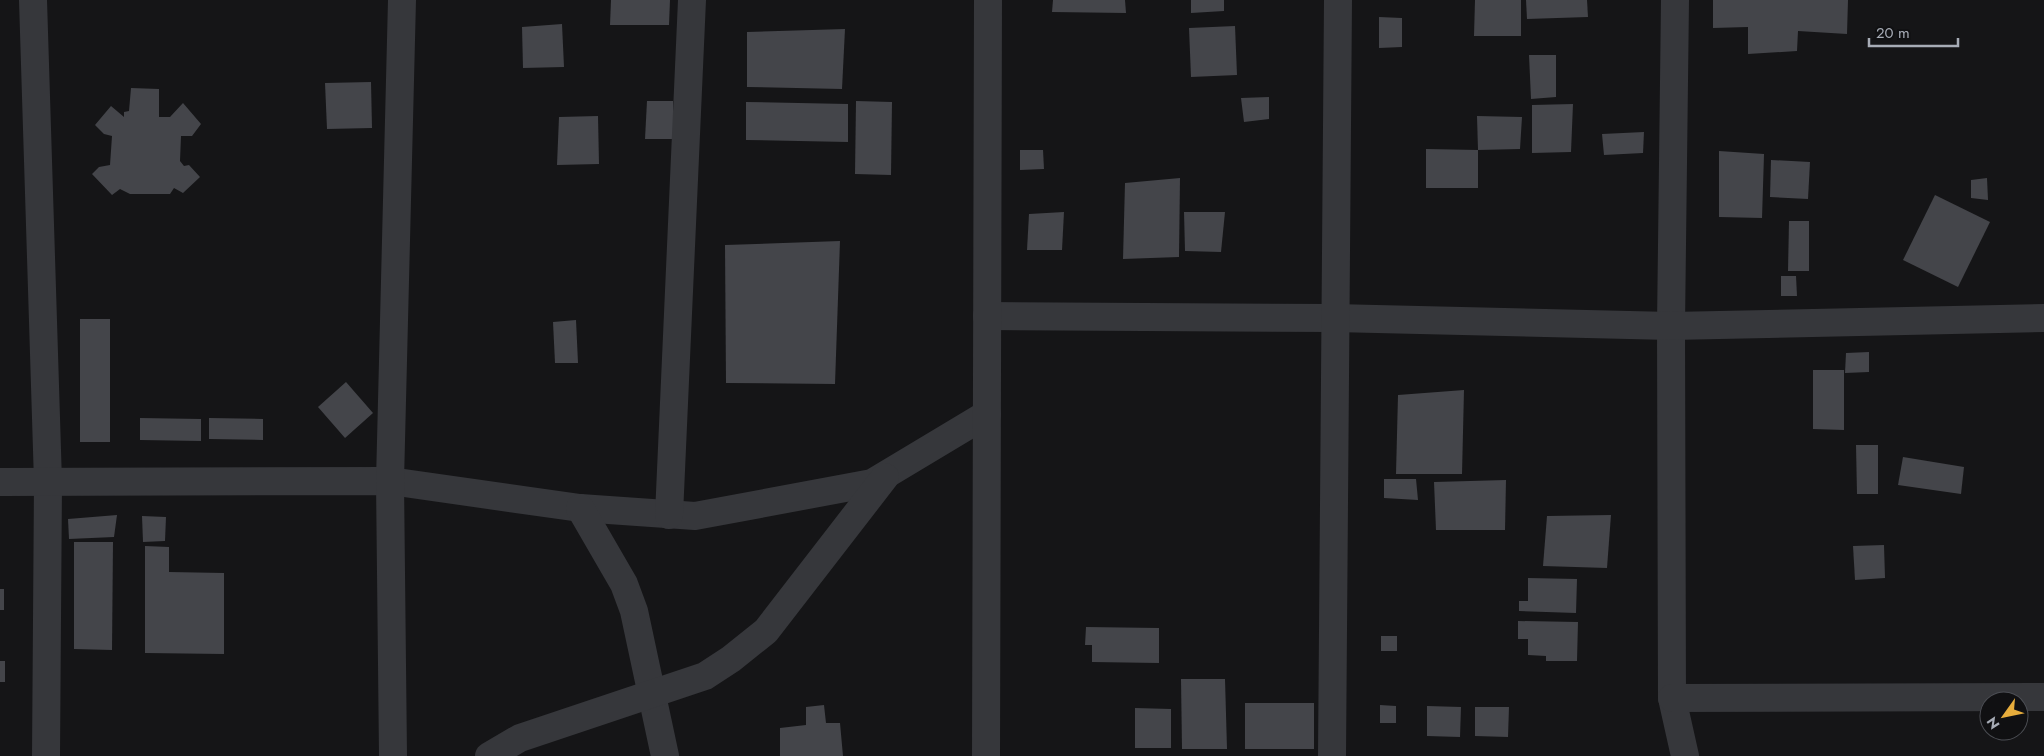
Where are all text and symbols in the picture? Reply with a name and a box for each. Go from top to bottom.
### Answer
scale bar [1869,15,1958,47]
text: 20 m [1876,22,1910,44]
north arrow [1979,691,2029,741]
text: N [1982,713,2005,733]

